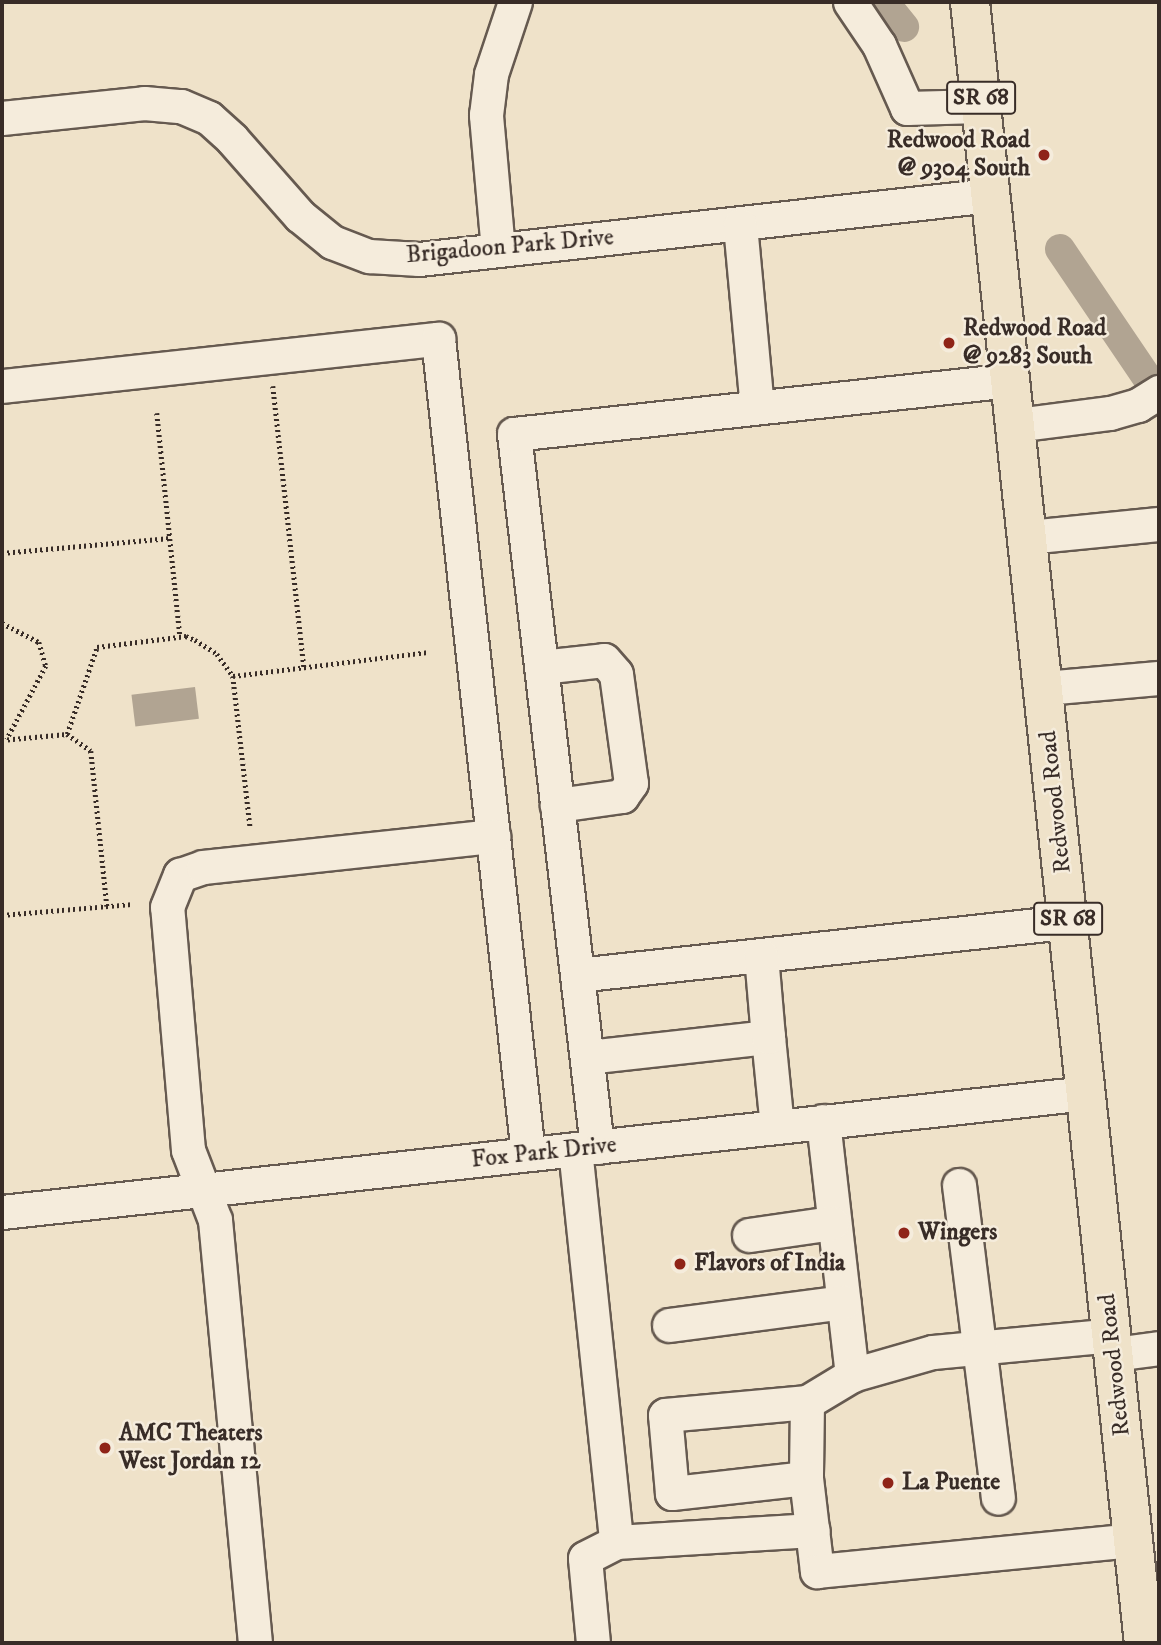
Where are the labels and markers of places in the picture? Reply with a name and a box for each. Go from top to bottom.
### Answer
place label: Redwood Road @ 9304 South [887,127,1030,183]
marker: Redwood Road @ 9304 South [1036,147,1052,163]
place label: Redwood Road @ 9283 South [963,315,1106,371]
marker: Redwood Road @ 9283 South [941,335,957,351]
place label: Wingers [918,1219,997,1247]
marker: Wingers [896,1225,912,1241]
place label: Flavors of India [694,1250,845,1278]
marker: Flavors of India [672,1256,688,1272]
place label: AMC Theaters West Jordan 12 [119,1420,263,1476]
marker: AMC Theaters West Jordan 12 [97,1440,113,1456]
place label: La Puente [902,1469,1000,1497]
marker: La Puente [880,1475,896,1491]

